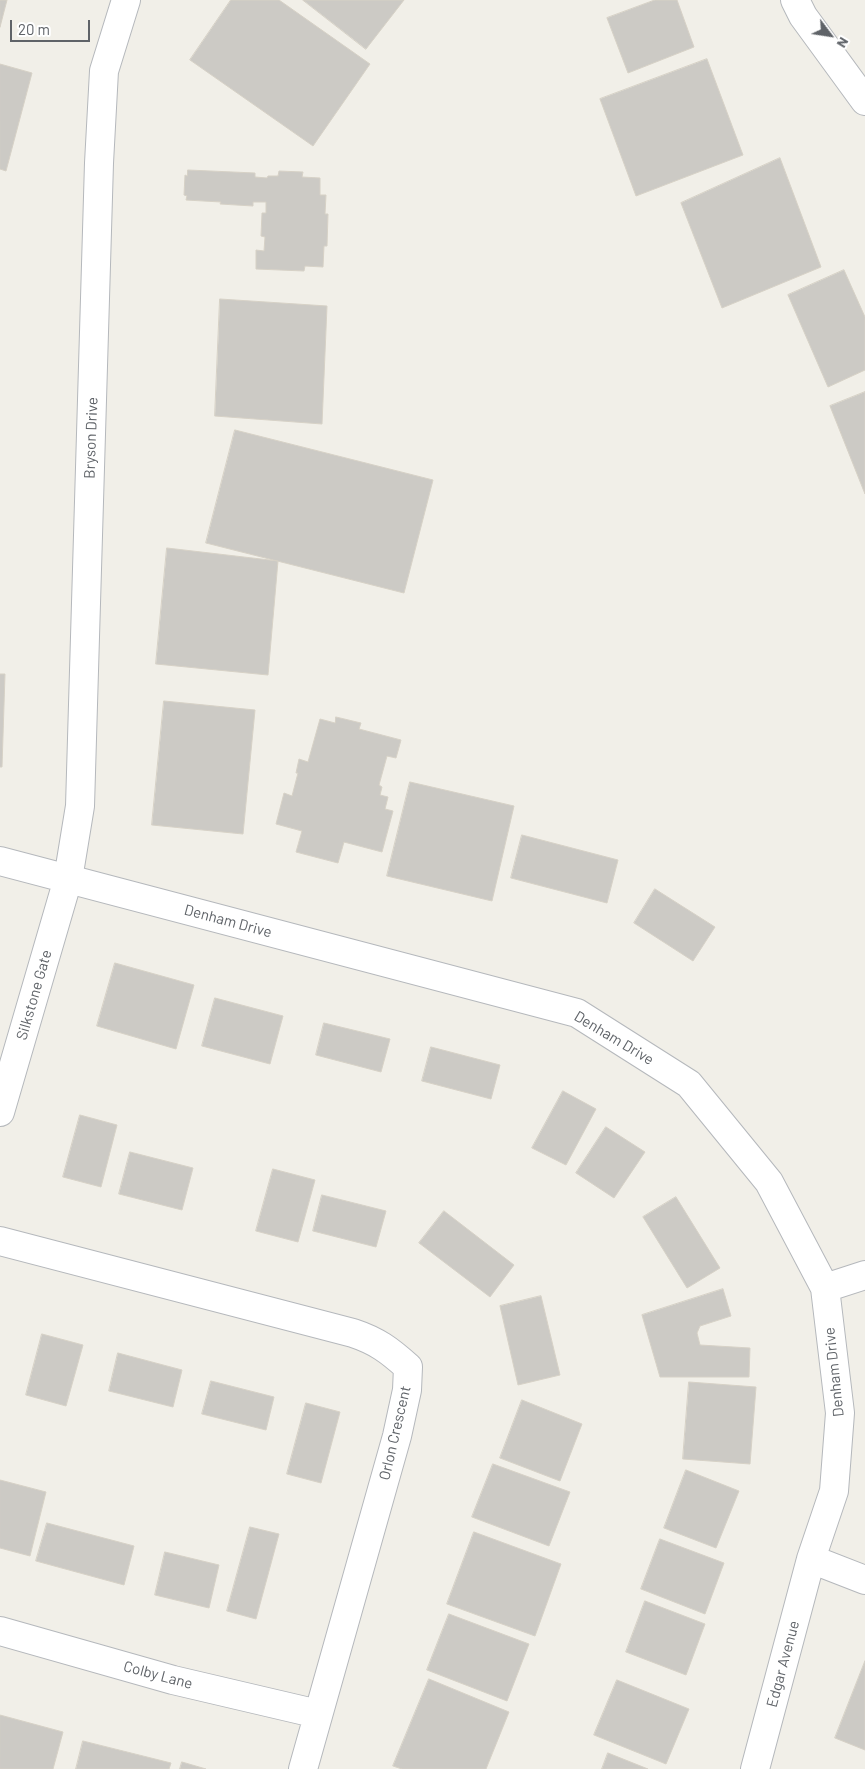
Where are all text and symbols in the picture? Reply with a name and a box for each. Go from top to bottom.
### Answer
scale bar [12,10,92,42]
north arrow [805,10,855,60]
text: 20 m [18,20,50,38]
text: N [834,35,853,51]
street label: Bryson Drive [81,397,101,479]
street label: Denham Drive [182,901,274,941]
street label: Silkstone Gate [13,948,55,1042]
street label: Denham Drive [571,1007,657,1069]
street label: Denham Drive [820,1326,848,1418]
street label: Orlon Crescent [375,1384,415,1482]
street label: Edgar Avenue [763,1619,803,1709]
street label: Colby Lane [121,1657,195,1693]

